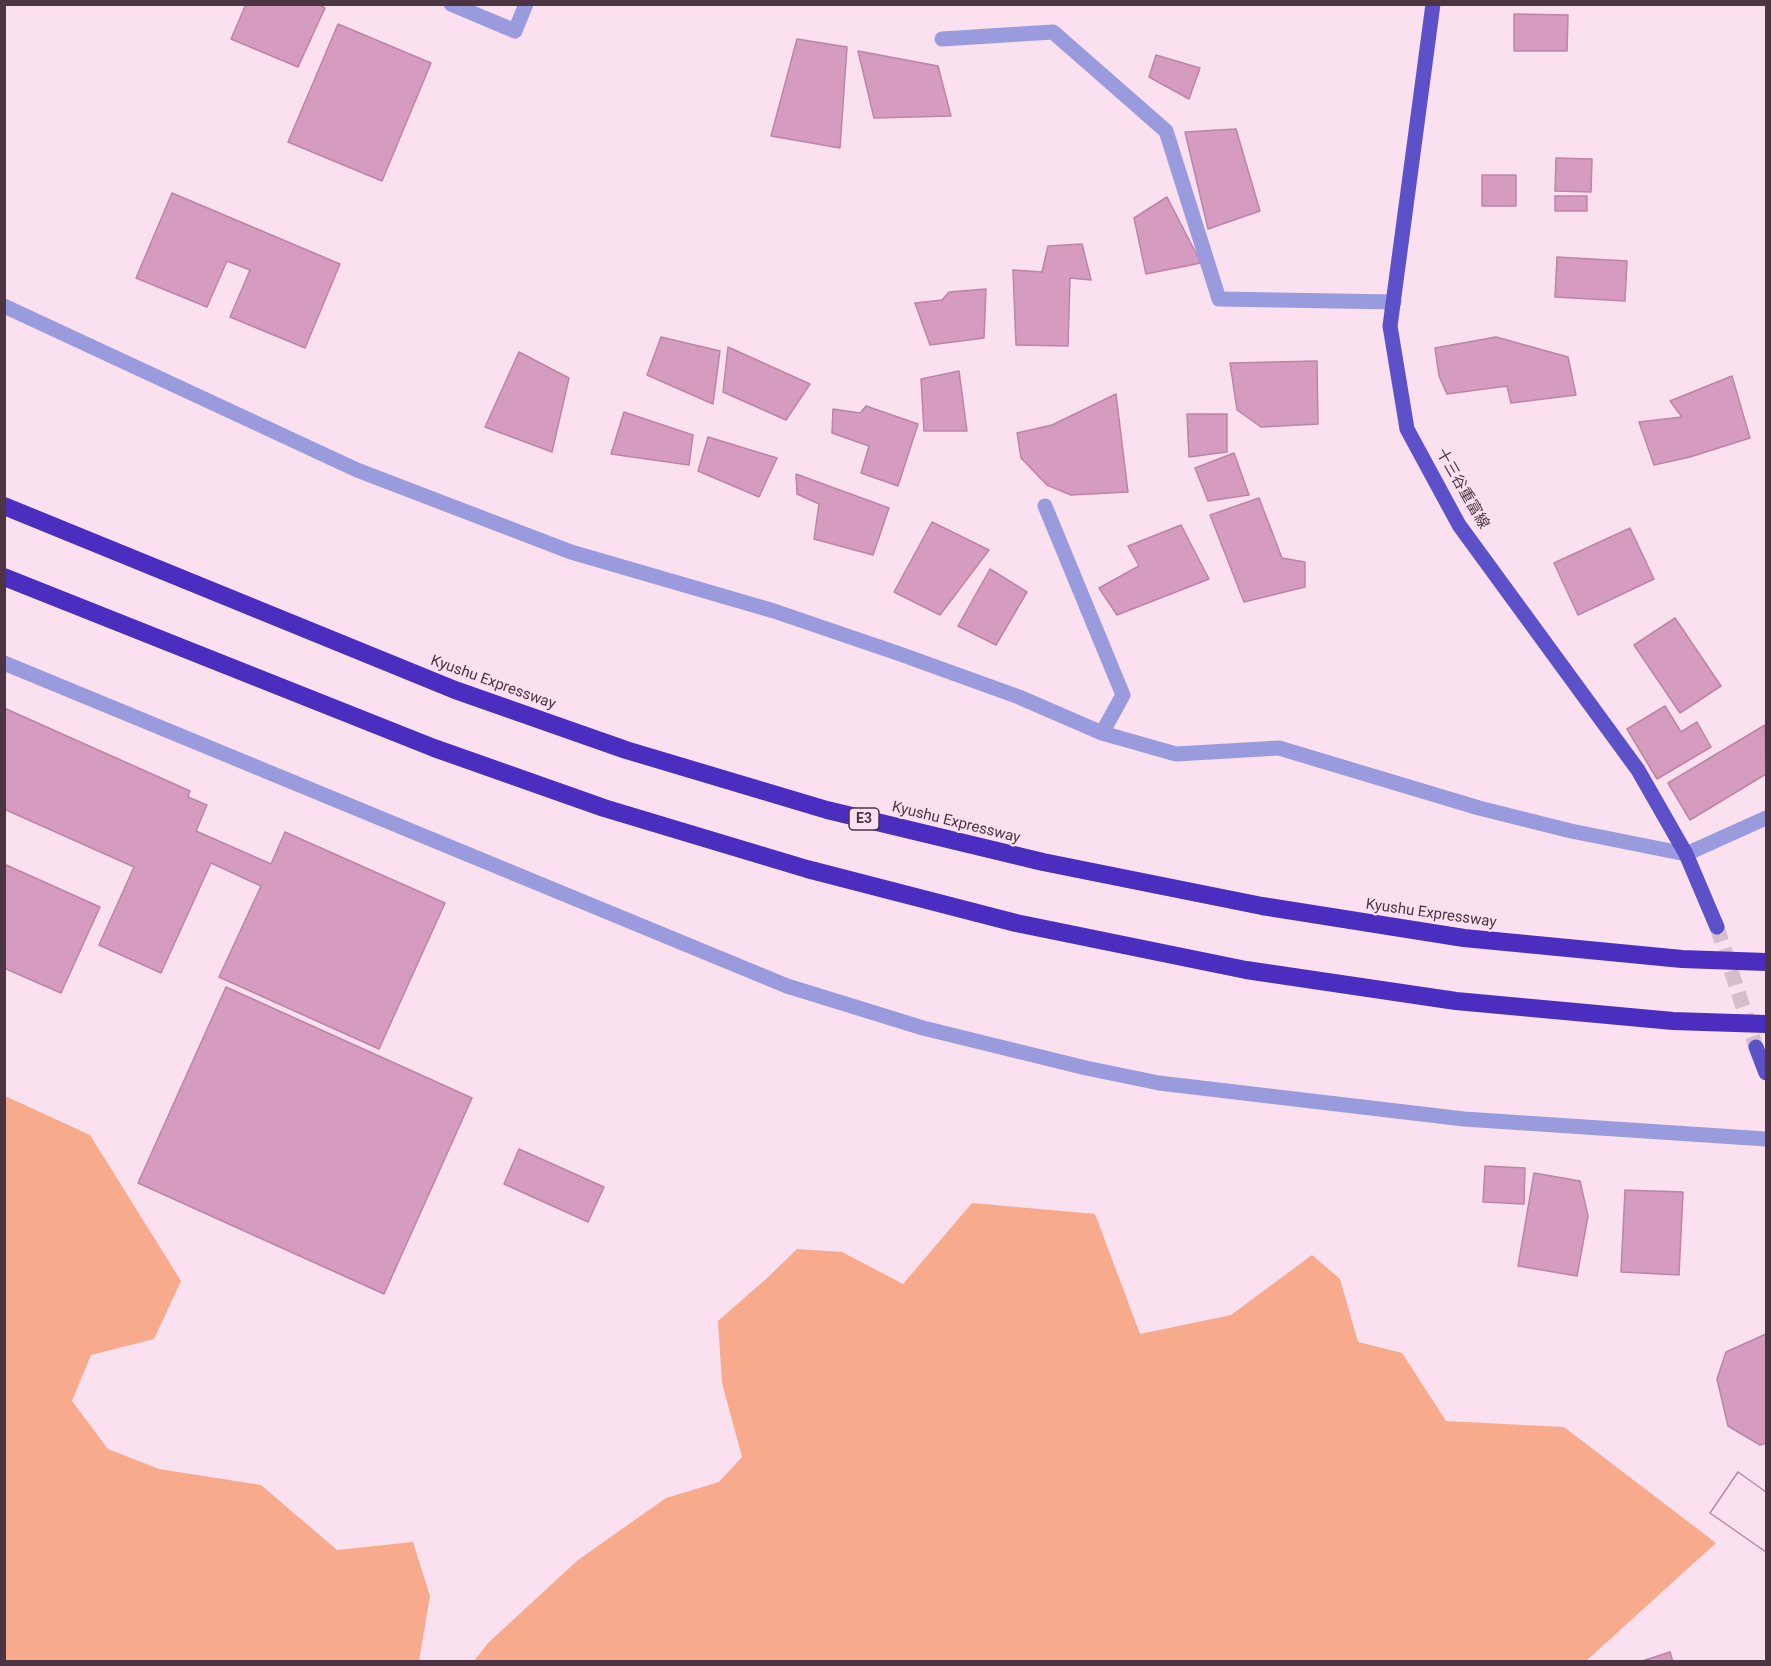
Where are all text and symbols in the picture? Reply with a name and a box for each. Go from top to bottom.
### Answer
street label: 十三谷重富線 [1432,446,1492,532]
street label: Kyushu Expressway [428,652,558,714]
street label: Kyushu Expressway [890,798,1022,848]
road number: E3 [849,808,879,830]
street label: Kyushu Expressway [1365,896,1497,932]

